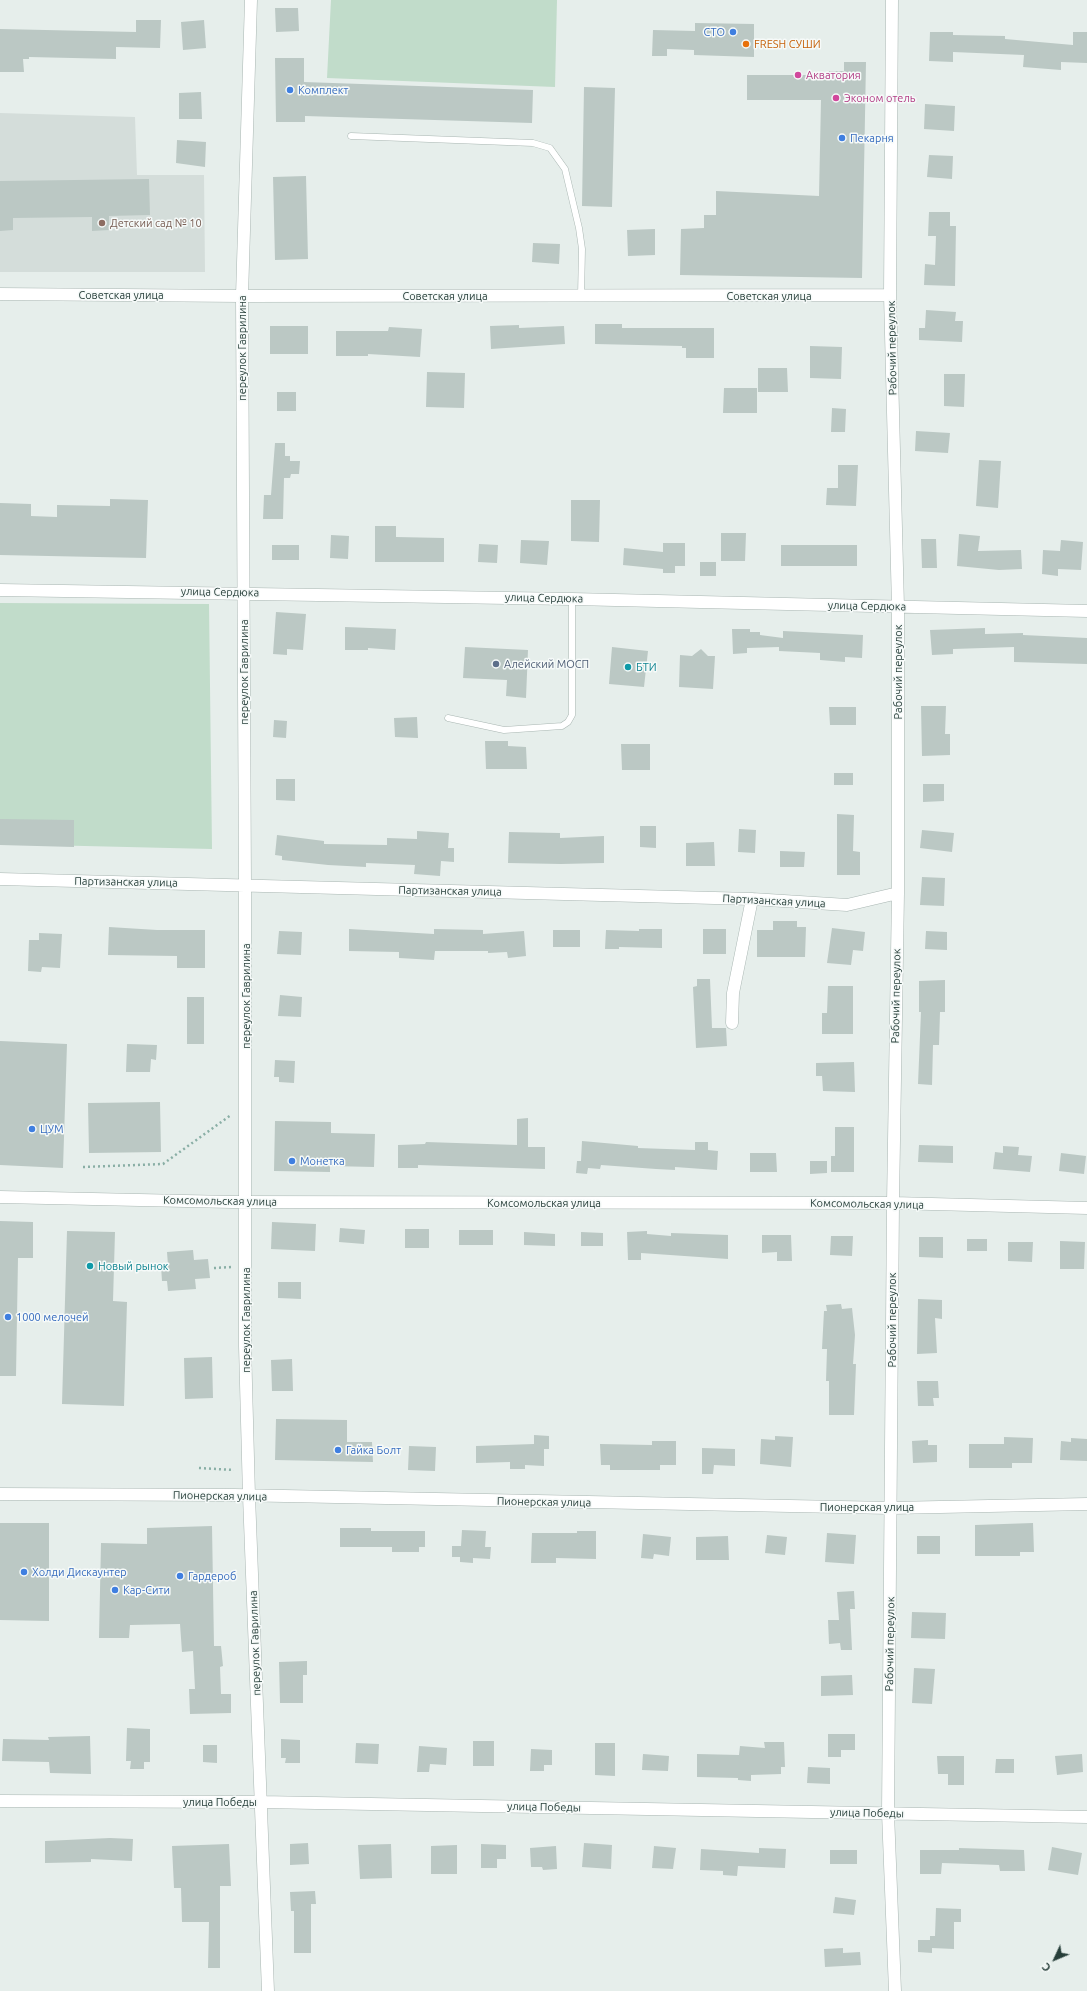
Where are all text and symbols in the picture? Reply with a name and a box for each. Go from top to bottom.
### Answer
place label: СТО [704,25,725,39]
marker: СТО [728,27,738,37]
place label: FRESH СУШИ [754,37,821,51]
marker: FRESH СУШИ [741,39,751,49]
place label: Акватория [806,68,861,82]
marker: Акватория [793,70,803,80]
place label: Комплект [298,83,348,97]
marker: Комплект [285,85,295,95]
place label: Эконом отель [844,91,916,105]
marker: Эконом отель [831,93,841,103]
place label: Пекарня [850,131,894,145]
marker: Пекарня [837,133,847,143]
place label: Детский сад № 10 [110,216,202,230]
marker: Детский сад № 10 [97,218,107,228]
street label: Советская улица [78,288,164,302]
street label: Советская улица [402,289,488,303]
street label: Советская улица [726,289,812,303]
street label: переулок Гаврилина [235,295,249,401]
street label: Рабочий переулок [885,300,899,396]
street label: улица Сердюка [181,585,259,599]
street label: улица Сердюка [505,591,583,605]
street label: улица Сердюка [828,599,906,613]
street label: переулок Гаврилина [237,619,251,725]
street label: Рабочий переулок [891,625,905,719]
place label: Алейский МОСП [504,657,589,671]
marker: Алейский МОСП [491,659,501,669]
place label: БТИ [636,660,657,674]
marker: БТИ [623,662,633,672]
street label: Партизанская улица [74,874,178,890]
street label: Партизанская улица [398,883,502,899]
street label: Партизанская улица [722,892,826,910]
street label: переулок Гаврилина [239,943,253,1049]
street label: Рабочий переулок [889,948,903,1044]
place label: ЦУМ [40,1122,63,1136]
marker: ЦУМ [27,1124,37,1134]
place label: Монетка [300,1154,345,1168]
marker: Монетка [287,1156,297,1166]
street label: Комсомольская улица [163,1193,277,1209]
street label: Комсомольская улица [487,1196,601,1210]
street label: Комсомольская улица [810,1196,924,1212]
place label: Новый рынок [98,1259,169,1273]
marker: Новый рынок [85,1261,95,1271]
street label: переулок Гаврилина [239,1267,253,1373]
street label: Рабочий переулок [885,1273,899,1367]
place label: 1000 мелочей [16,1310,89,1324]
marker: 1000 мелочей [3,1312,13,1322]
place label: Гайка Болт [346,1443,401,1457]
marker: Гайка Болт [333,1445,343,1455]
street label: Пионерская улица [173,1489,267,1503]
street label: Пионерская улица [497,1495,591,1509]
street label: Пионерская улица [820,1500,914,1514]
place label: Холди Дискаунтер [32,1565,127,1579]
marker: Холди Дискаунтер [19,1567,29,1577]
place label: Гардероб [188,1569,236,1583]
marker: Гардероб [175,1571,185,1581]
place label: Кар-Сити [123,1583,170,1597]
marker: Кар-Сити [110,1585,120,1595]
street label: переулок Гаврилина [247,1590,263,1696]
street label: Рабочий переулок [883,1596,897,1692]
street label: улица Победы [183,1795,257,1809]
street label: улица Победы [507,1800,581,1814]
street label: улица Победы [830,1806,904,1820]
north arrow [1035,1939,1075,1979]
text: С [1040,1961,1053,1974]

